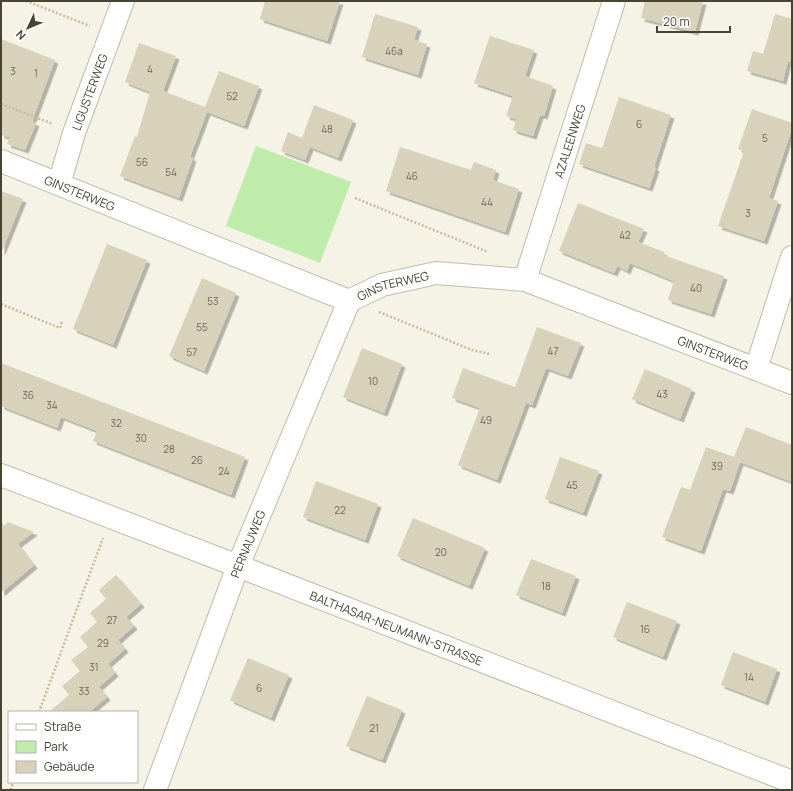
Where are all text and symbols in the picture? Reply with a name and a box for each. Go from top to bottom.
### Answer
north arrow [8,8,48,48]
scale bar [657,8,730,34]
text: 20 m [663,13,690,30]
text: N [12,27,29,43]
house number: 46a [385,44,403,58]
street label: LIGUSTERWEG [67,51,111,133]
house number: 4 [147,62,153,76]
house number: 3 [10,64,16,78]
house number: 1 [34,66,38,80]
house number: 52 [226,89,238,103]
street label: AZALEENWEG [550,101,589,180]
house number: 6 [636,117,642,131]
house number: 48 [321,122,333,136]
house number: 5 [762,131,768,145]
house number: 56 [136,155,148,169]
house number: 54 [165,165,177,179]
house number: 46 [406,169,418,183]
street label: GINSTERWEG [42,171,118,215]
house number: 44 [481,195,493,209]
house number: 3 [745,206,751,220]
house number: 42 [619,228,631,242]
street label: GINSTERWEG [354,266,431,304]
house number: 40 [690,281,702,295]
house number: 53 [207,294,219,308]
house number: 55 [196,320,208,334]
street label: GINSTERWEG [675,331,752,374]
house number: 47 [548,344,558,358]
house number: 57 [187,345,197,359]
house number: 10 [368,374,378,388]
house number: 43 [656,387,668,401]
house number: 36 [22,388,34,402]
house number: 34 [46,398,58,412]
house number: 49 [480,413,492,427]
house number: 32 [110,416,122,430]
house number: 30 [135,431,147,445]
house number: 28 [163,442,175,456]
house number: 26 [191,453,203,467]
house number: 39 [711,459,723,473]
house number: 24 [218,464,230,478]
house number: 45 [566,478,578,492]
house number: 22 [334,503,346,517]
street label: PERNAUWEG [226,507,269,580]
house number: 20 [435,545,447,559]
house number: 18 [541,579,551,593]
street label: BALTHASAR-NEUMANN-STRASSE [308,586,486,669]
house number: 27 [107,613,117,627]
house number: 16 [640,622,650,636]
house number: 29 [97,636,109,650]
house number: 31 [89,660,99,674]
house number: 14 [744,670,754,684]
house number: 6 [256,681,262,695]
house number: 33 [78,684,90,698]
legend [8,711,138,783]
text: Straße [44,718,81,735]
house number: 21 [369,721,379,735]
text: Park [44,738,69,755]
text: Gebäude [44,758,95,775]

